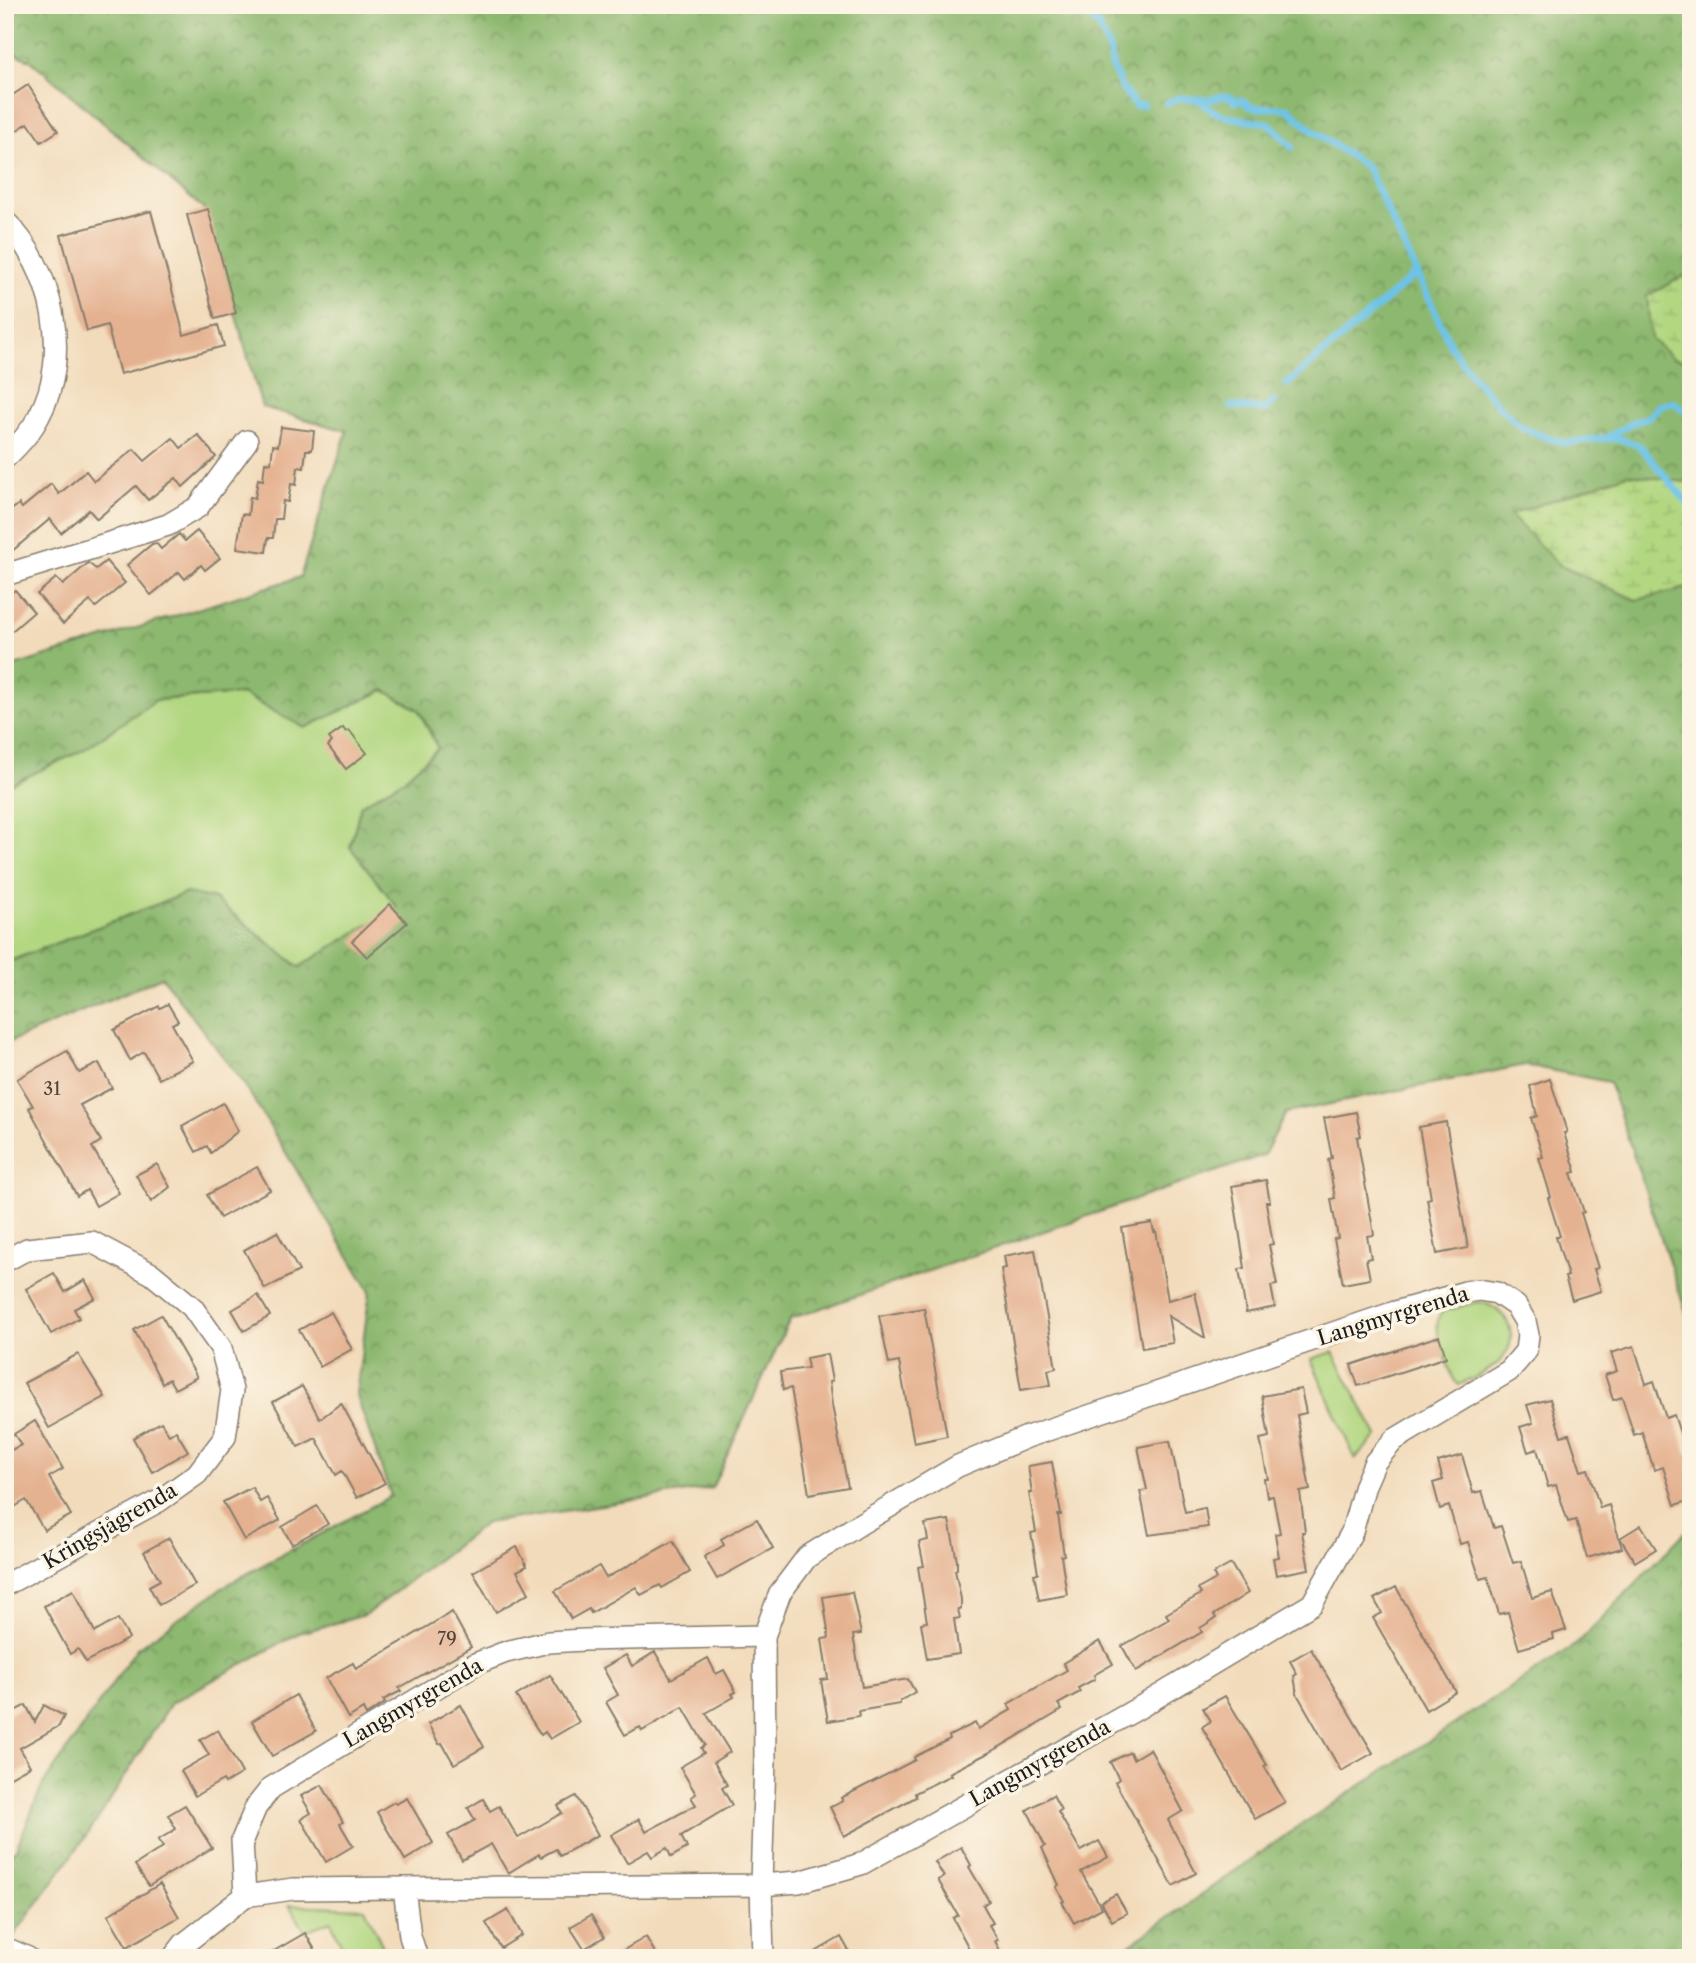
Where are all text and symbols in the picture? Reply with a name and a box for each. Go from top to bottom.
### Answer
house number: 31 [43,1078,61,1100]
street label: Langmyrgrenda [1314,1280,1472,1350]
street label: Kringsjågrenda [38,1477,182,1574]
house number: 79 [437,1628,457,1650]
street label: Langmyrgrenda [339,1652,488,1753]
street label: Langmyrgrenda [965,1713,1115,1812]

